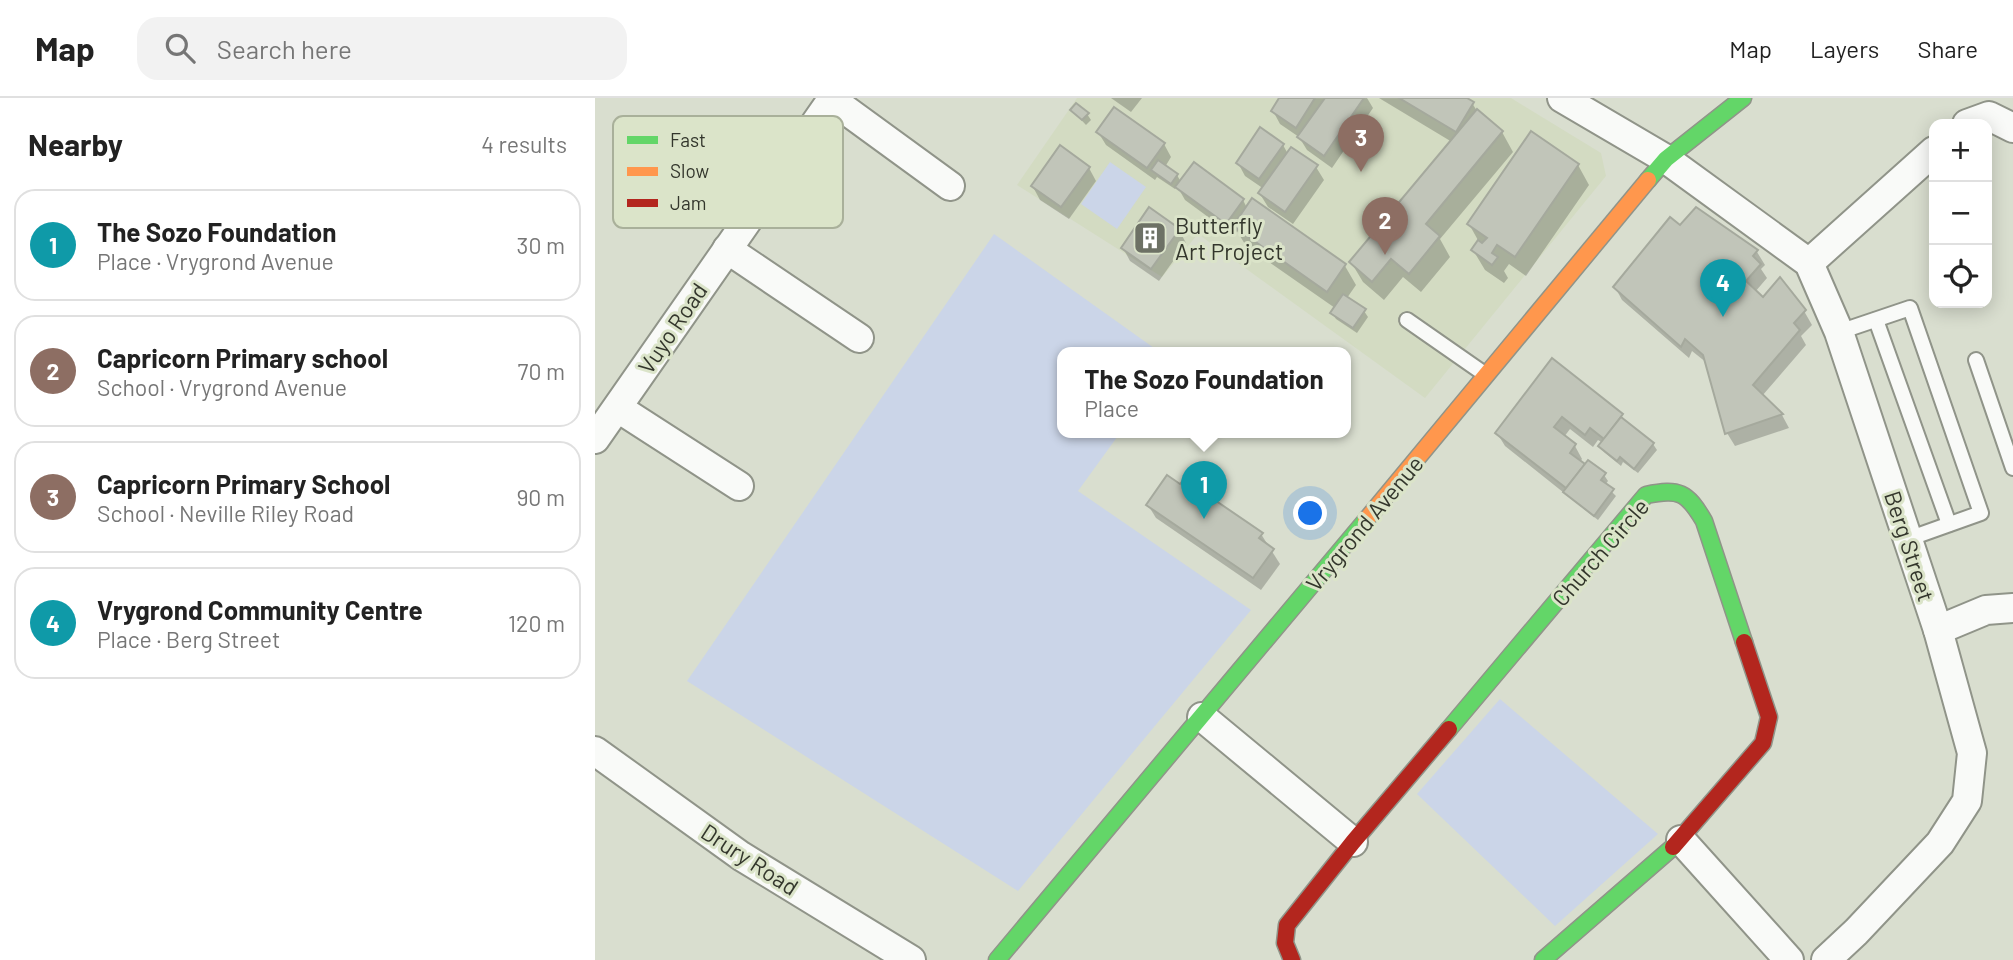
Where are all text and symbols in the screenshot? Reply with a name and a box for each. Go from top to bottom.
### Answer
search box [137,17,627,80]
text: Map [35,28,95,68]
icon: search [161,29,199,67]
text: Search here [217,33,352,64]
text: Map [1729,34,1772,63]
text: Layers [1810,34,1879,63]
text: Share [1917,34,1978,63]
pin: 3 [1338,114,1384,172]
legend [613,116,843,228]
map controls [1929,119,1992,308]
button: + [1929,119,1992,182]
text: Nearby [28,126,123,162]
text: Fast [670,128,706,151]
text: 4 results [481,130,567,158]
text: Slow [670,159,709,182]
button: − [1929,182,1992,245]
text: Jam [670,191,706,214]
pin: 2 [1362,197,1408,255]
place label: Butterfly Art Project [1175,211,1283,265]
text: The Sozo Foundation [97,216,337,247]
building icon: Butterfly Art Project [1131,219,1169,257]
text: 1 [49,231,57,259]
text: 30 m [517,231,565,259]
button: locate [1929,245,1992,308]
text: Place · Vrygrond Avenue [97,247,334,275]
pin: 4 [1700,259,1746,317]
street label: Vuyo Road [631,277,713,379]
text: Capricorn Primary school [97,342,388,373]
popup [1057,347,1351,438]
text: 2 [47,357,59,385]
text: 70 m [518,357,565,385]
text: The Sozo Foundation [1084,363,1324,394]
text: School · Vrygrond Avenue [97,373,347,401]
text: Place [1084,394,1139,422]
street label: Vrygrond Avenue [1299,450,1429,596]
pin: 1 [1181,461,1227,519]
text: Capricorn Primary School [97,468,390,499]
text: 3 [47,483,59,511]
text: 90 m [516,483,565,511]
street label: Berg Street [1879,487,1941,605]
street label: Church Circle [1546,492,1654,612]
your location [1293,496,1327,530]
text: School · Neville Riley Road [97,499,354,527]
text: Vrygrond Community Centre [97,594,423,625]
text: 4 [46,609,60,637]
text: 120 m [508,609,565,637]
text: Place · Berg Street [97,625,280,653]
street label: Drury Road [696,817,804,901]

